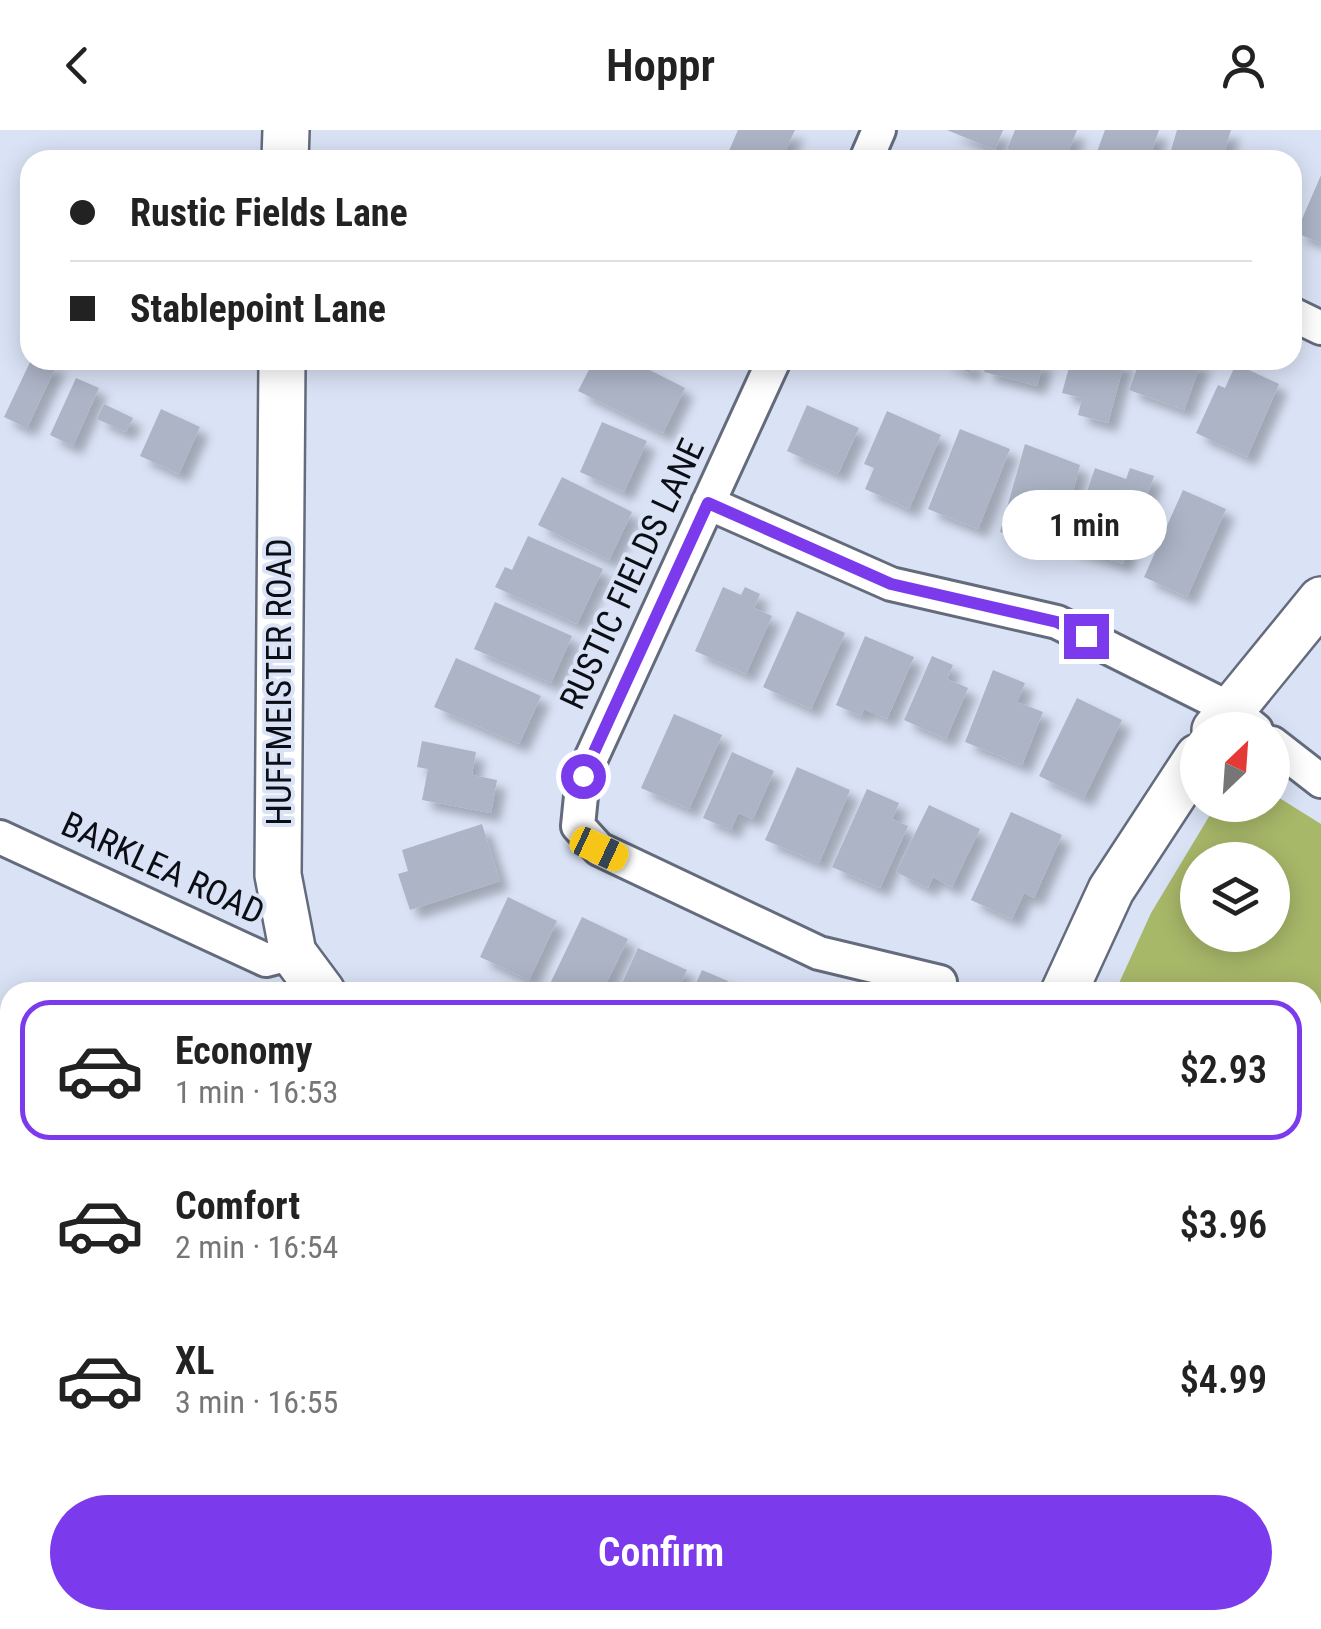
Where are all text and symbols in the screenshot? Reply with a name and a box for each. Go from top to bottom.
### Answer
icon: back [50,38,105,93]
icon: person [1216,38,1271,93]
text: Hoppr [606,39,715,92]
text: Rustic Fields Lane [130,191,408,235]
text: Stablepoint Lane [130,287,386,331]
street label: RUSTIC FIELDS LANE [552,433,713,716]
callout: 1 min [1004,491,1168,561]
text: 1 min [1049,506,1120,544]
street label: HUFFMEISTER ROAD [259,538,300,826]
route end [1064,614,1109,659]
north arrow [1180,712,1290,822]
map controls [1180,712,1290,952]
route start [561,754,606,799]
street label: BARKLEA ROAD [55,804,271,933]
car [565,823,633,875]
button: layers [1180,842,1290,952]
icon: car [55,1025,145,1115]
text: Economy [175,1029,312,1073]
text: $2.93 [1180,1048,1267,1092]
text: 1 min · 16:53 [175,1073,338,1111]
icon: car [55,1180,145,1270]
text: Comfort [175,1184,300,1228]
text: $3.96 [1180,1203,1267,1247]
text: 2 min · 16:54 [175,1228,338,1266]
icon: car [55,1335,145,1425]
text: XL [175,1339,214,1383]
text: $4.99 [1180,1358,1267,1402]
text: 3 min · 16:55 [175,1383,338,1421]
button: Confirm [50,1495,1272,1610]

